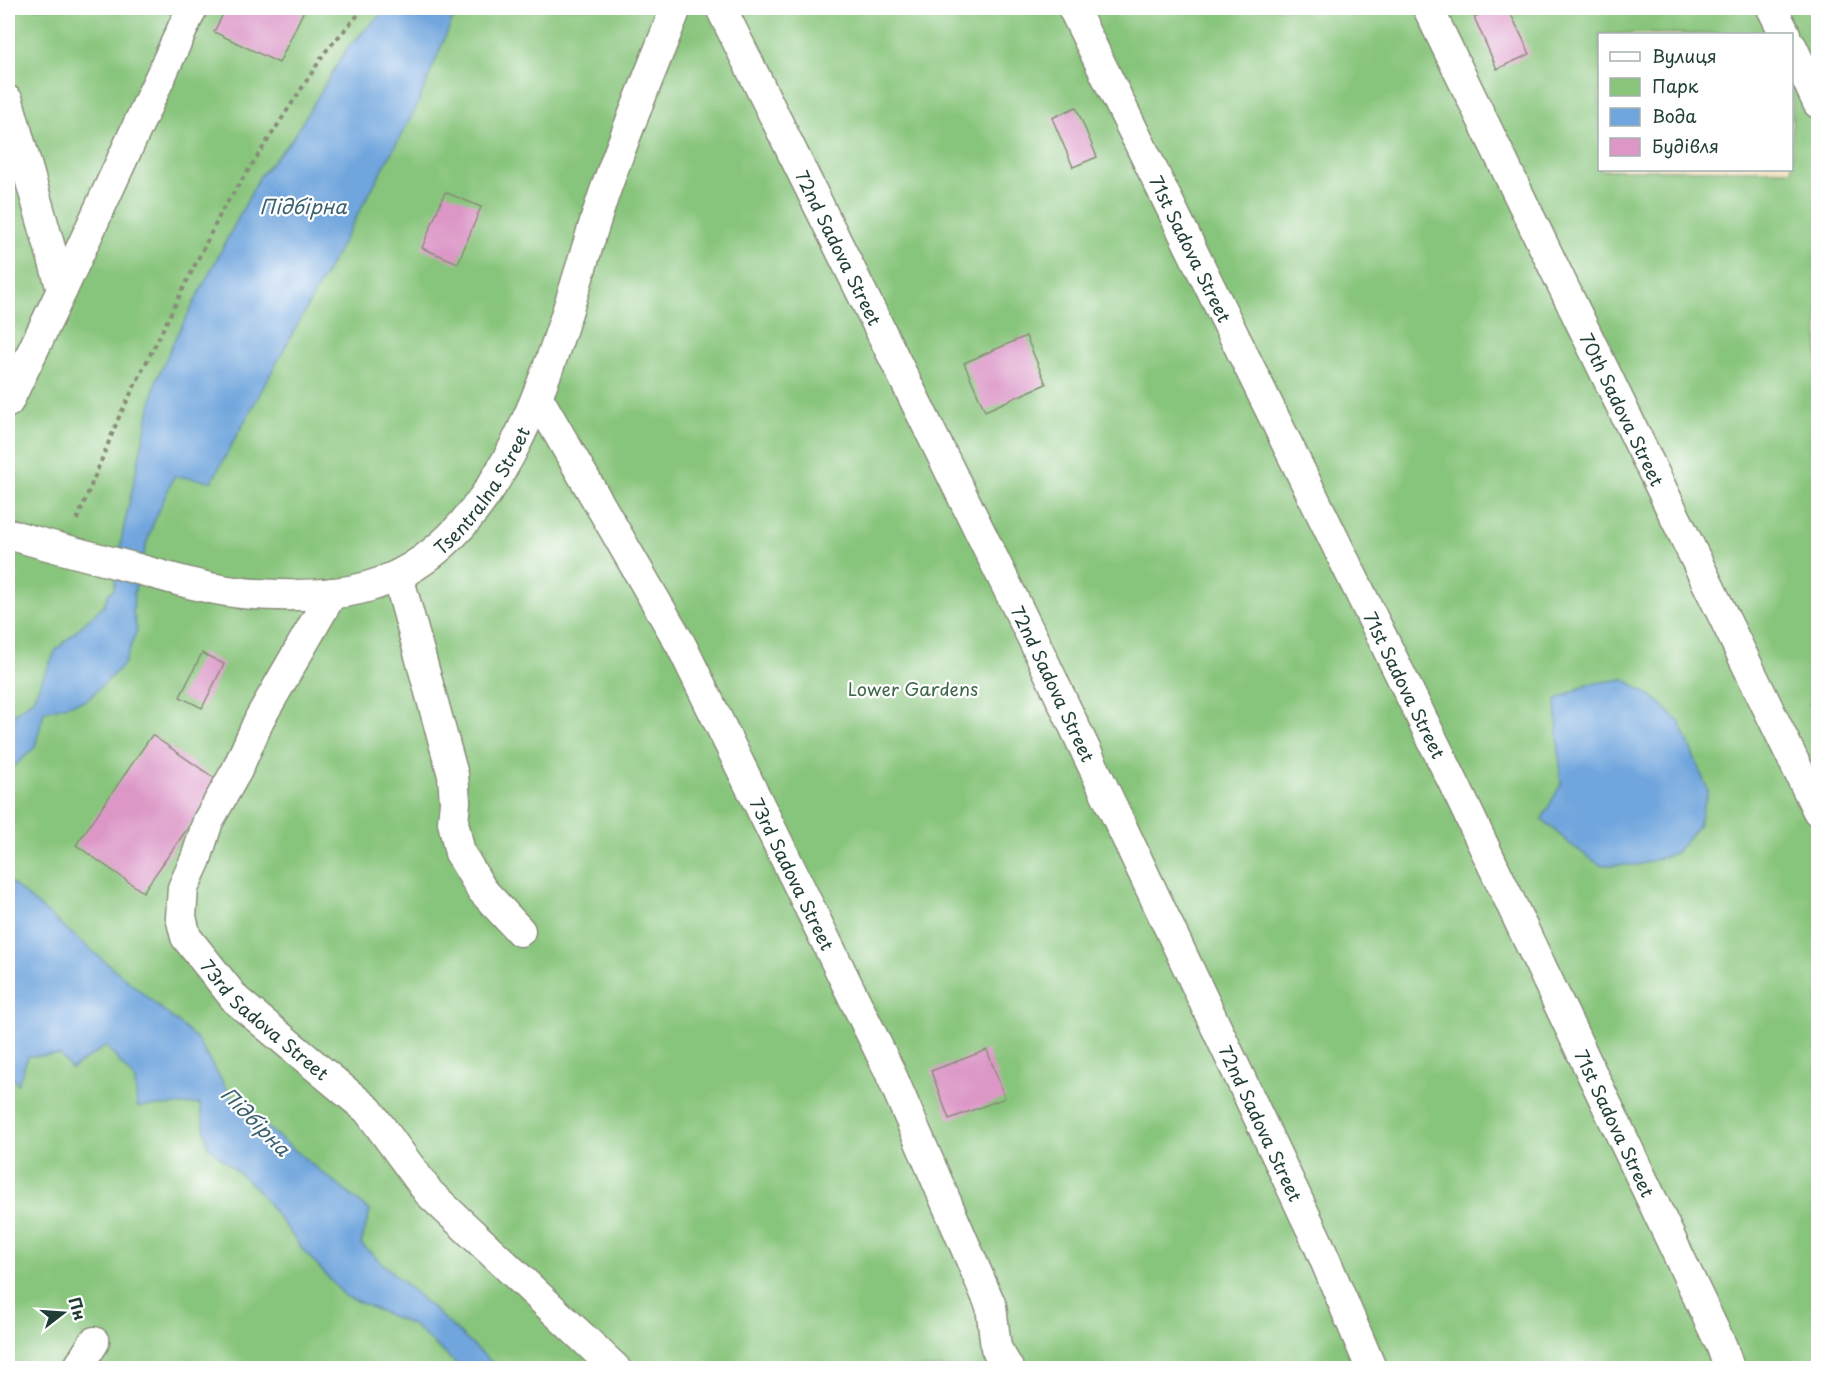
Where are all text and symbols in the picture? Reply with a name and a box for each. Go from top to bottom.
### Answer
legend [1598,33,1793,171]
text: Вулиця [1652,42,1717,69]
text: Парк [1652,72,1699,99]
text: Вода [1652,102,1697,129]
text: Будівля [1652,132,1719,159]
street label: 72nd Sadova Street [790,165,889,330]
street label: 71st Sadova Street [1144,170,1239,327]
water label: Підбірна [259,191,347,221]
street label: 70th Sadova Street [1574,328,1672,490]
street label: Tsentralna Street [427,422,536,560]
street label: 72nd Sadova Street [1005,601,1102,766]
street label: 71st Sadova Street [1358,607,1453,763]
park label: Lower Gardens [848,675,978,702]
street label: 73rd Sadova Street [744,793,842,955]
street label: 73rd Sadova Street [195,953,335,1086]
street label: 72nd Sadova Street [1213,1040,1310,1206]
street label: 71st Sadova Street [1569,1045,1662,1201]
water label: Підбірна [215,1080,298,1163]
north arrow [33,1283,93,1343]
text: Пн [63,1294,93,1323]

